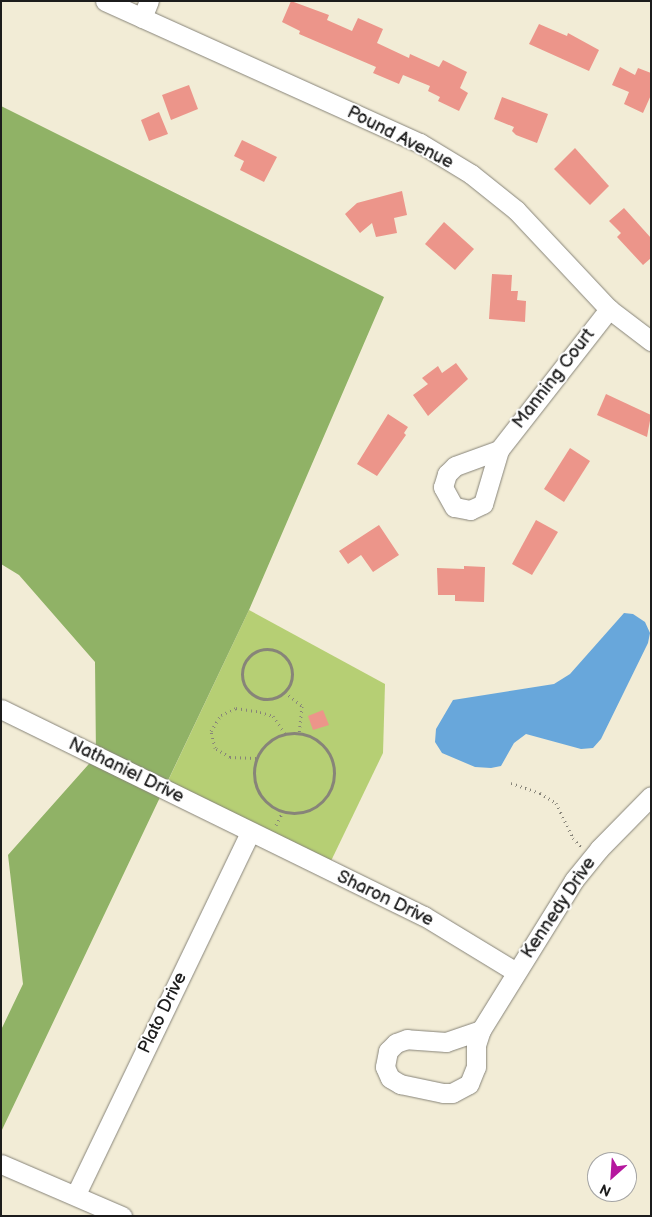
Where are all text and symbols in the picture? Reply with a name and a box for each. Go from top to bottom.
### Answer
street label: Pound Avenue [343,102,457,174]
street label: Manning Court [508,325,600,433]
street label: Nathaniel Drive [65,734,187,808]
street label: Kennedy Drive [517,853,601,963]
street label: Sharon Drive [333,866,437,932]
street label: Plato Drive [134,969,192,1057]
north arrow [587,1152,637,1202]
text: N [597,1180,614,1200]

